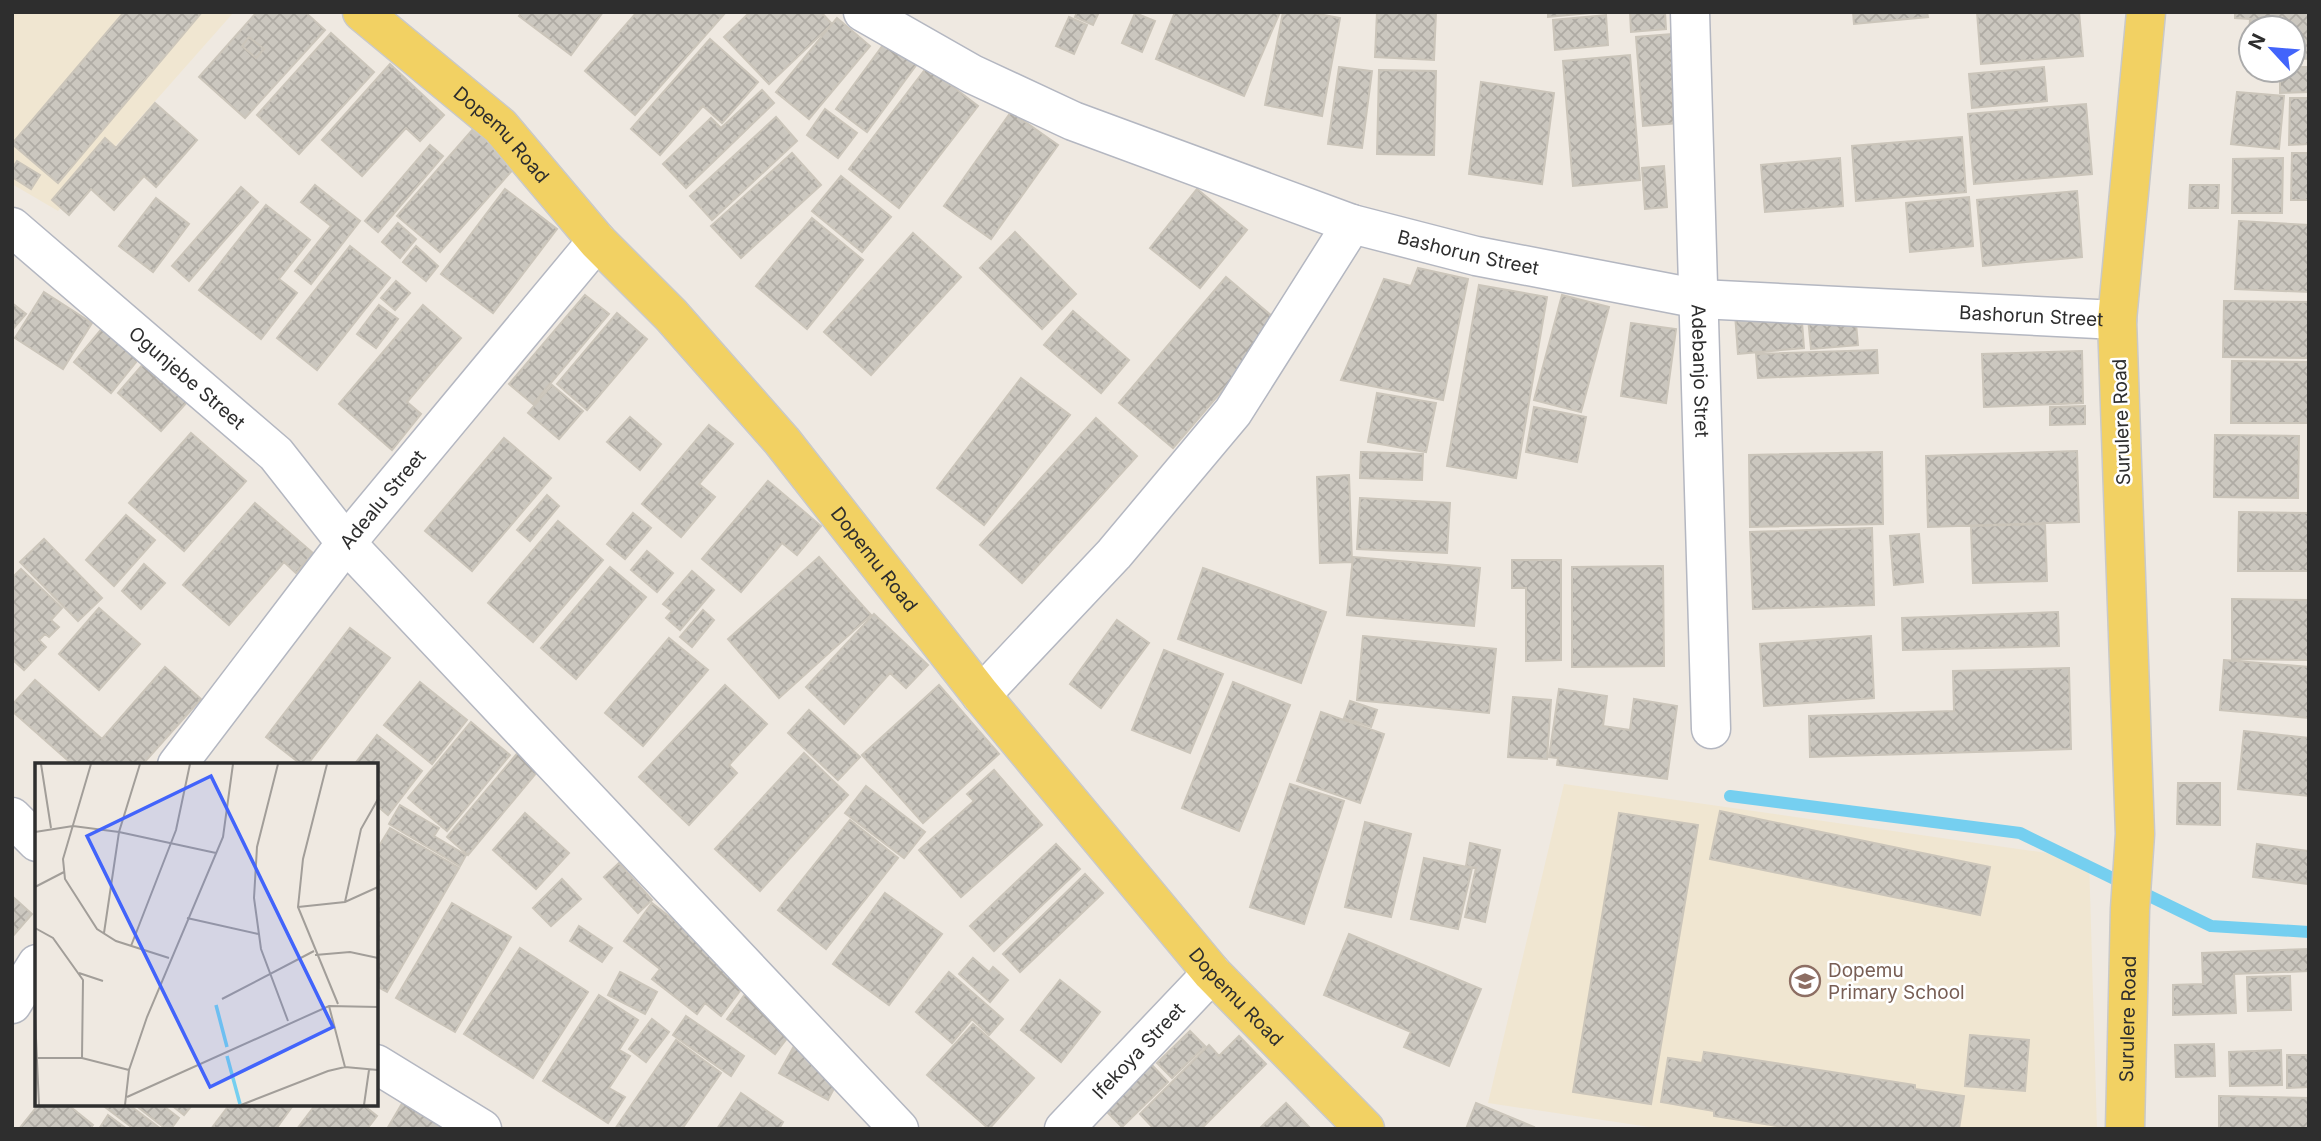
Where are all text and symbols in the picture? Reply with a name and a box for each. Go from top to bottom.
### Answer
north arrow [2237,14,2307,84]
text: N [2244,30,2271,53]
street label: Dopemu Road [449,82,554,188]
street label: Bashorun Street [1395,225,1541,280]
street label: Bashorun Street [1958,301,2104,331]
street label: Adebanjo Stret [1687,304,1713,438]
street label: Ogunjebe Street [124,322,250,434]
street label: Surulere Road [2108,358,2135,486]
street label: Adealu Street [335,445,430,554]
street label: Dopemu Road [826,502,922,616]
inset map [35,763,378,1106]
street label: Dopemu Road [1184,943,1288,1051]
street label: Surulere Road [2115,955,2141,1083]
place label: Dopemu Primary School [1828,959,1965,1004]
school or university icon: Dopemu Primary School [1788,964,1822,998]
street label: Ifekoya Street [1088,998,1190,1104]

